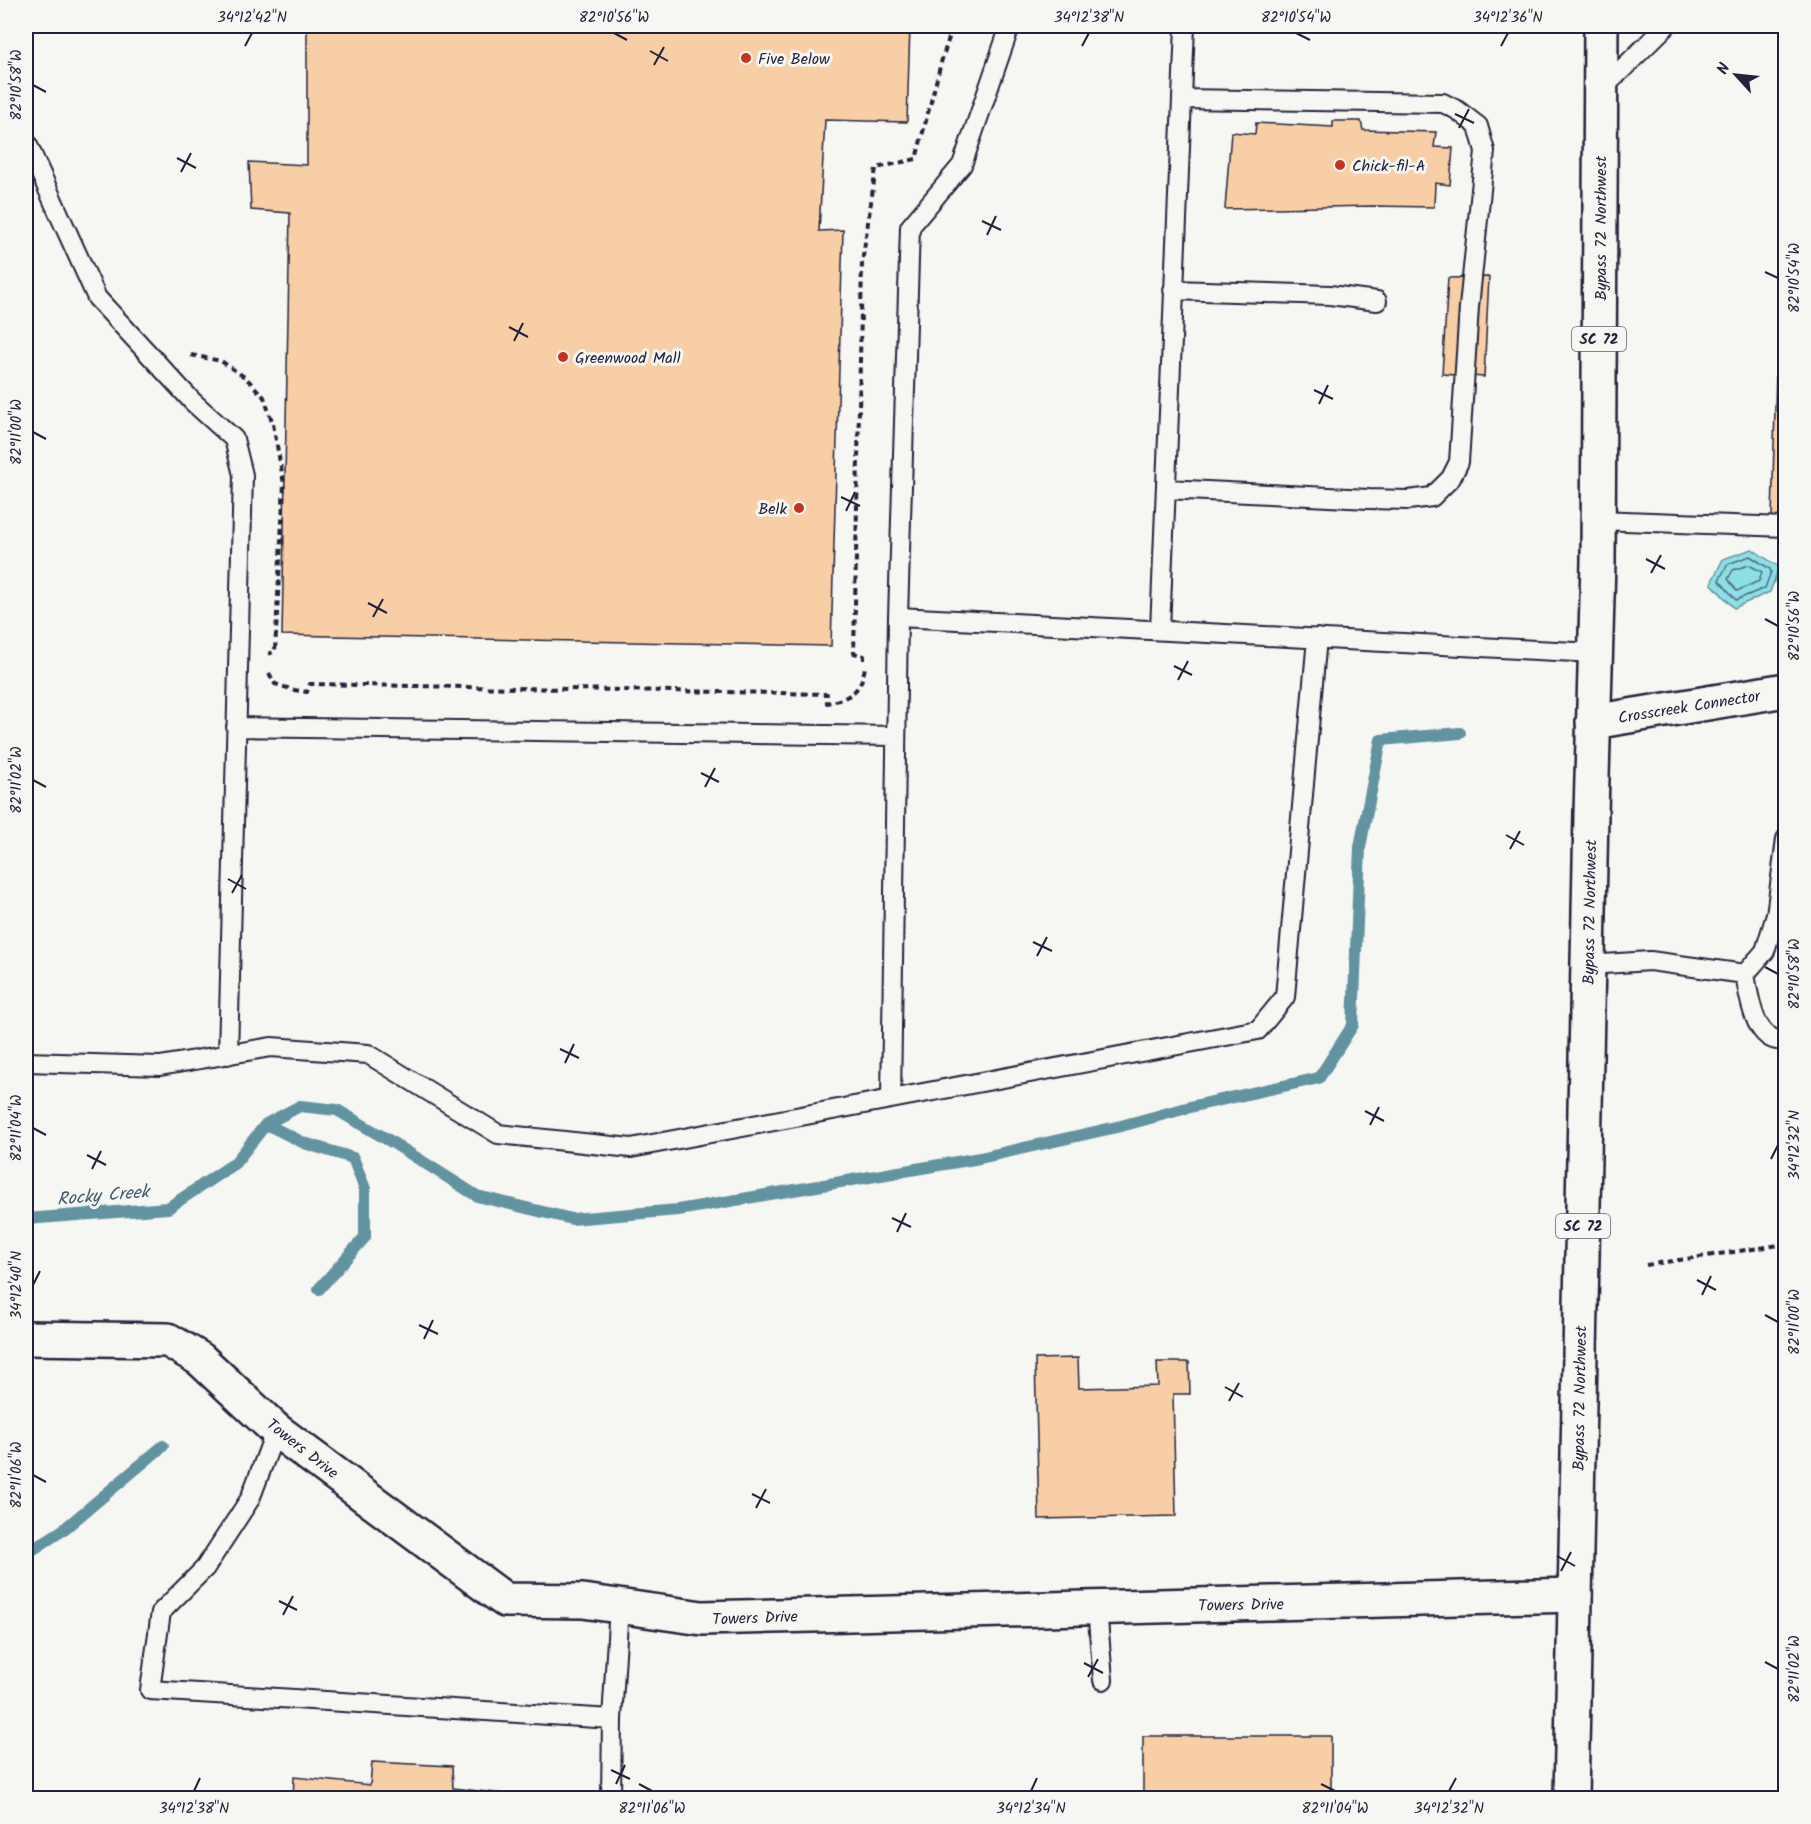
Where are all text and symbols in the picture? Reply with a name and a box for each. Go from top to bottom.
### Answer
text: 34°12'42"N [217,6,287,30]
text: 82°10'56"W [579,6,649,30]
text: 34°12'38"N [1054,6,1124,30]
text: 82°10'54"W [1261,6,1331,30]
text: 34°12'36"N [1473,6,1543,30]
north arrow [1706,45,1766,105]
place label: Five Below [758,47,830,72]
text: 82°10'58"W [5,49,29,121]
marker: Five Below [739,51,753,65]
text: N [1711,59,1737,79]
place label: Chick-fil-A [1352,154,1426,179]
street label: Bypass 72 Northwest [1589,155,1614,301]
marker: Chick-fil-A [1333,158,1347,172]
text: 82°10'54"W [1783,243,1807,313]
road number: SC 72 [1572,327,1626,351]
place label: Greenwood Mall [575,346,681,371]
marker: Greenwood Mall [556,350,570,364]
text: 82°11'00"W [5,399,29,465]
place label: Belk [758,497,787,522]
marker: Belk [792,501,806,515]
text: 82°10'56"W [1783,591,1807,661]
street label: Crosscreek Connector [1616,684,1764,731]
text: 82°11'02"W [5,746,29,814]
street label: Bypass 72 Northwest [1577,838,1604,985]
text: 82°10'58"W [1783,938,1807,1010]
text: 82°11'04"W [5,1094,29,1161]
text: 34°12'32"N [1783,1110,1807,1180]
water label: Rocky Creek [56,1178,153,1215]
road number: SC 72 [1556,1214,1610,1238]
text: 34°12'40"N [5,1251,29,1319]
text: 82°11'00"W [1783,1289,1807,1355]
street label: Bypass 72 Northwest [1567,1324,1594,1471]
street label: Towers Drive [261,1413,344,1485]
text: 82°11'06"W [5,1441,29,1508]
street label: Towers Drive [1198,1592,1284,1619]
street label: Towers Drive [712,1605,798,1632]
text: 82°11'02"W [1783,1635,1807,1703]
text: 34°12'38"N [159,1797,229,1821]
text: 82°11'06"W [619,1797,686,1821]
text: 34°12'34"N [996,1797,1066,1821]
text: 82°11'04"W [1302,1797,1369,1821]
text: 34°12'32"N [1414,1797,1484,1821]

